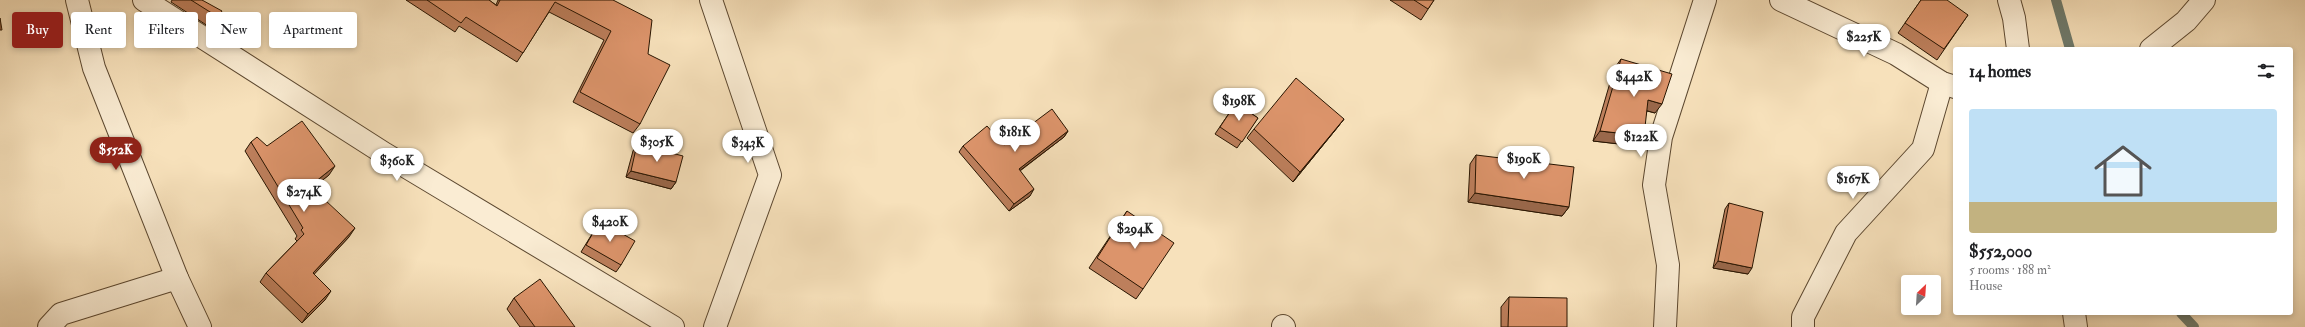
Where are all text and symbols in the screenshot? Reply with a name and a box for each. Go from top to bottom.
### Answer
chip: Buy [12,12,63,48]
chip: Rent [71,12,126,48]
chip: Filters [134,12,198,48]
chip: New [206,12,261,48]
chip: Apartment [269,12,357,48]
pin: $225K [1836,24,1892,58]
text: $225K [1846,29,1882,45]
icon: filters [2255,60,2277,82]
text: 14 homes [1969,61,2031,82]
pin: $442K [1606,64,1662,98]
text: $442K [1615,69,1653,85]
pin: $198K [1211,88,1267,122]
text: $198K [1222,93,1256,109]
pin: $181K [987,119,1043,153]
text: $181K [999,124,1031,140]
pin: $122K [1613,124,1669,158]
pin: $305K [629,129,685,163]
text: $122K [1624,129,1658,145]
pin: $343K [720,130,776,164]
text: $305K [640,134,674,150]
text: $343K [731,135,765,151]
icon: home [2087,135,2159,207]
pin: $552K [88,137,144,171]
text: $552K [99,142,133,158]
pin: $190K [1496,146,1552,180]
pin: $360K [369,148,425,182]
text: $190K [1507,151,1541,167]
text: $360K [380,153,414,169]
pin: $167K [1825,166,1881,200]
text: $167K [1836,171,1870,187]
pin: $274K [276,179,332,213]
text: $274K [286,184,322,200]
pin: $420K [582,209,638,243]
text: $420K [592,214,628,230]
pin: $294K [1107,216,1163,250]
text: $294K [1117,221,1153,237]
text: $552,000 [1969,241,2032,262]
text: 5 rooms · 188 m² [1969,262,2051,278]
north arrow [1901,275,1941,315]
map controls [1901,275,1941,315]
text: House [1969,278,2002,294]

